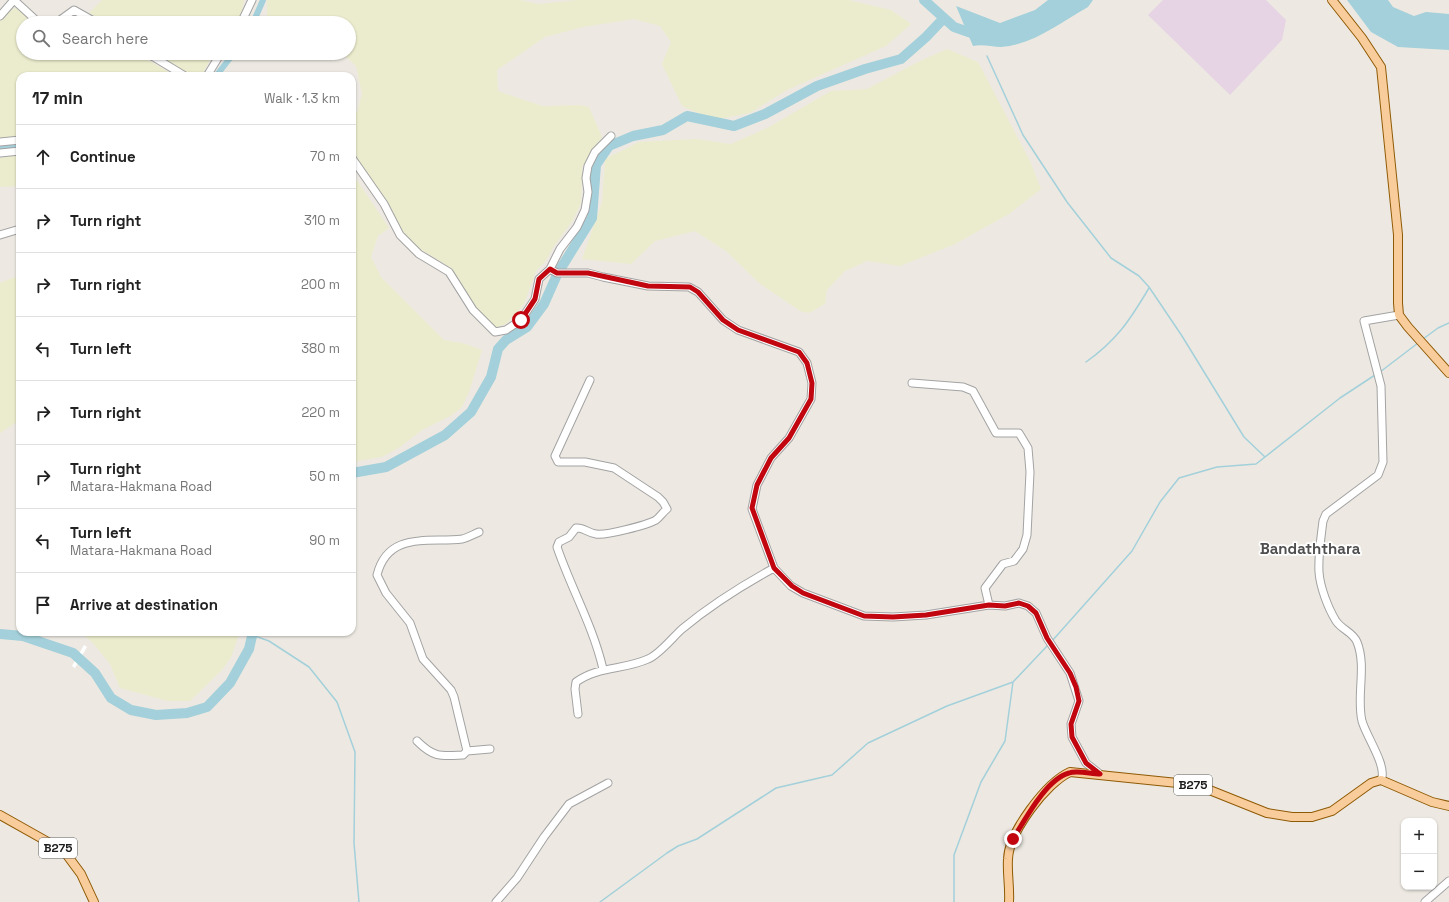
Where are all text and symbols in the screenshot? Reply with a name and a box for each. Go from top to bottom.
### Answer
search box [16,16,356,60]
icon: search [30,27,52,49]
text: Search here [62,29,148,48]
text: 17 min [32,87,83,109]
text: Walk · 1.3 km [264,90,340,107]
icon: ahead [32,146,54,168]
text: Continue [70,147,136,166]
text: 70 m [310,148,340,165]
icon: right [32,210,54,232]
text: Turn right [70,211,141,230]
text: 310 m [304,212,340,229]
icon: right [32,274,54,296]
text: Turn right [70,275,141,294]
text: 200 m [301,276,340,293]
route start [512,311,530,329]
icon: left [32,338,54,360]
text: Turn left [70,339,132,358]
text: 380 m [301,340,340,357]
icon: right [32,402,54,424]
text: Turn right [70,403,141,422]
text: 220 m [301,404,340,421]
text: Turn right [70,459,141,478]
icon: right [32,466,54,488]
text: 50 m [309,468,340,485]
text: Matara-Hakmana Road [70,478,212,495]
text: Turn left [70,523,132,542]
icon: left [32,530,54,552]
text: 90 m [309,532,340,549]
district label: Bandaththara [1260,539,1361,558]
text: Matara-Hakmana Road [70,542,212,559]
icon: arrive [32,594,54,616]
text: Arrive at destination [70,595,218,614]
road number: B275 [1174,775,1212,795]
map controls [1401,818,1437,890]
button: + [1401,818,1437,854]
route end [1004,830,1022,848]
road number: B275 [39,838,77,858]
button: − [1401,854,1437,890]

